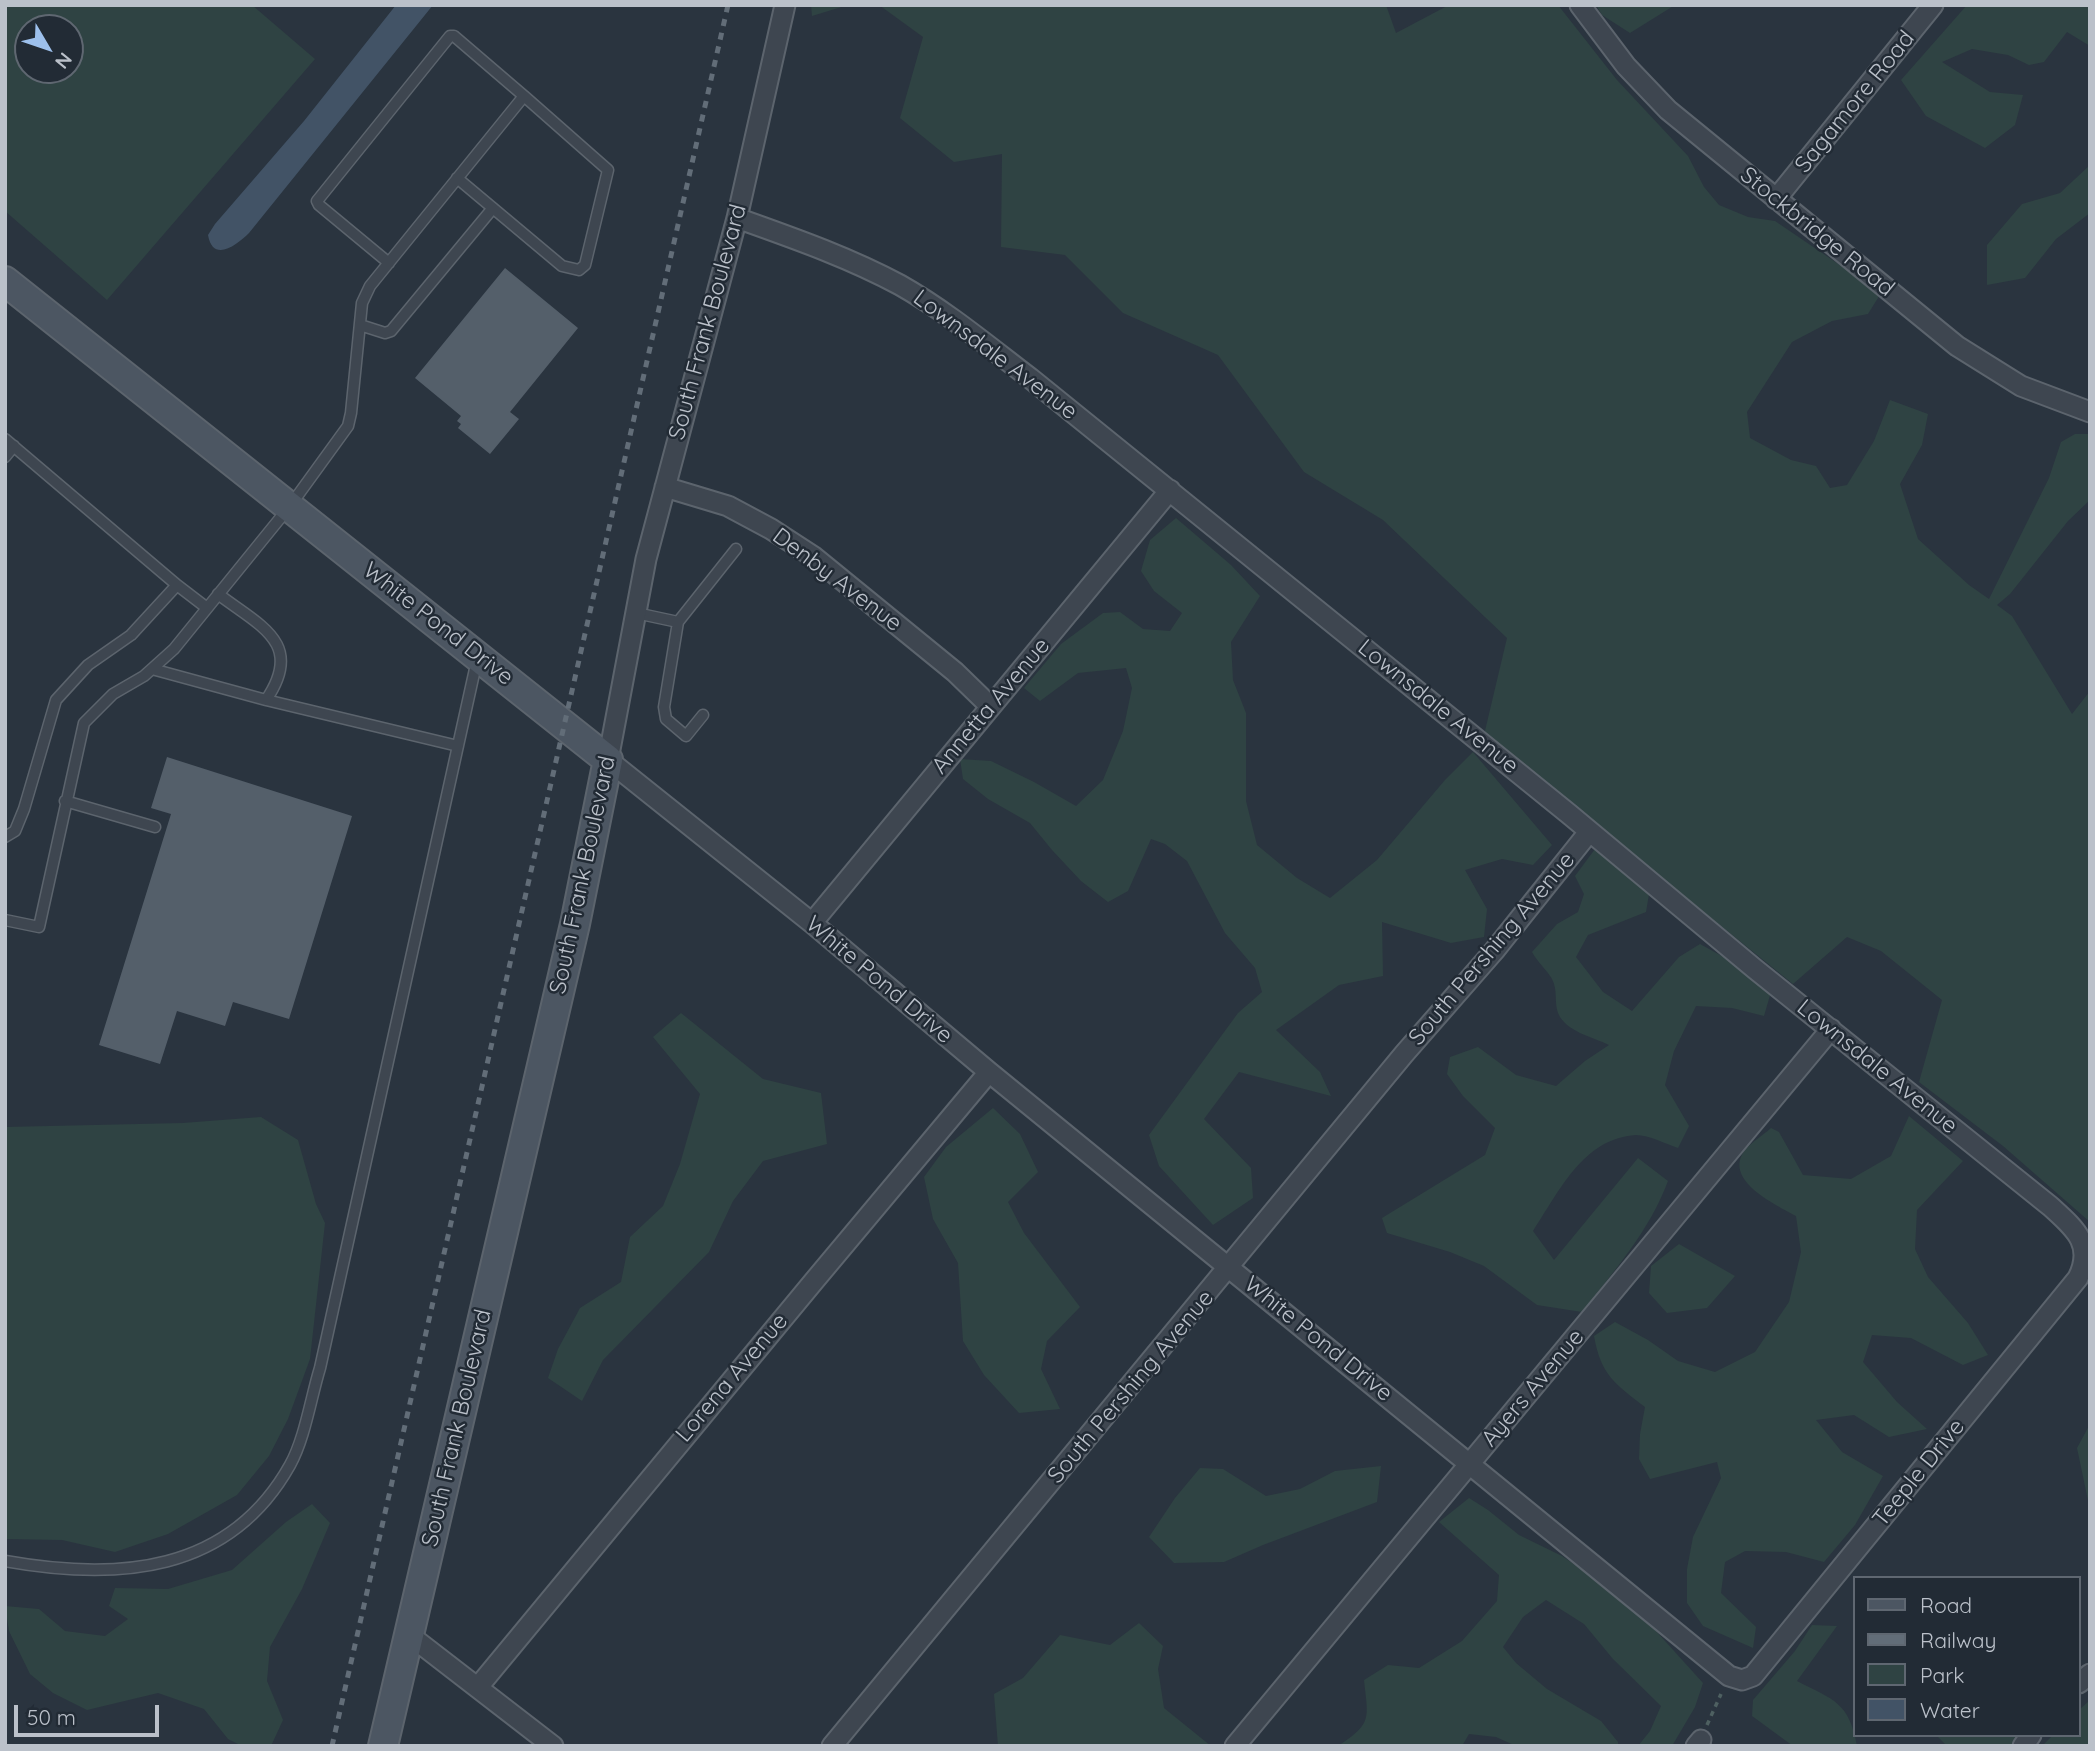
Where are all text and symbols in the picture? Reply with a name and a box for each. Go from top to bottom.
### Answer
north arrow [14,14,84,84]
street label: Sagamore Road [1789,25,1921,179]
text: N [50,48,77,74]
street label: Stockbridge Road [1734,161,1900,303]
street label: South Frank Boulevard [663,201,753,443]
street label: Lownsdale Avenue [907,284,1083,426]
street label: Denby Avenue [767,522,907,638]
street label: White Pond Drive [357,557,519,691]
street label: Annetta Avenue [926,632,1056,780]
street label: Lownsdale Avenue [1352,634,1524,780]
street label: South Frank Boulevard [544,754,622,996]
street label: South Pershing Avenue [1403,847,1581,1051]
street label: White Pond Drive [800,910,958,1050]
street label: Lownsdale Avenue [1791,994,1963,1140]
street label: White Pond Drive [1238,1271,1398,1407]
street label: South Pershing Avenue [1042,1285,1220,1489]
street label: South Frank Boulevard [416,1307,498,1549]
street label: Lorena Avenue [670,1308,794,1448]
street label: Ayers Avenue [1476,1324,1590,1452]
street label: Teeple Drive [1867,1414,1971,1532]
legend [1854,1576,2081,1737]
text: Road [1920,1592,1972,1618]
text: Railway [1920,1627,1996,1653]
text: Park [1920,1662,1964,1688]
scale bar [18,1692,163,1736]
text: Water [1920,1697,1980,1723]
text: 50 m [27,1704,76,1730]

